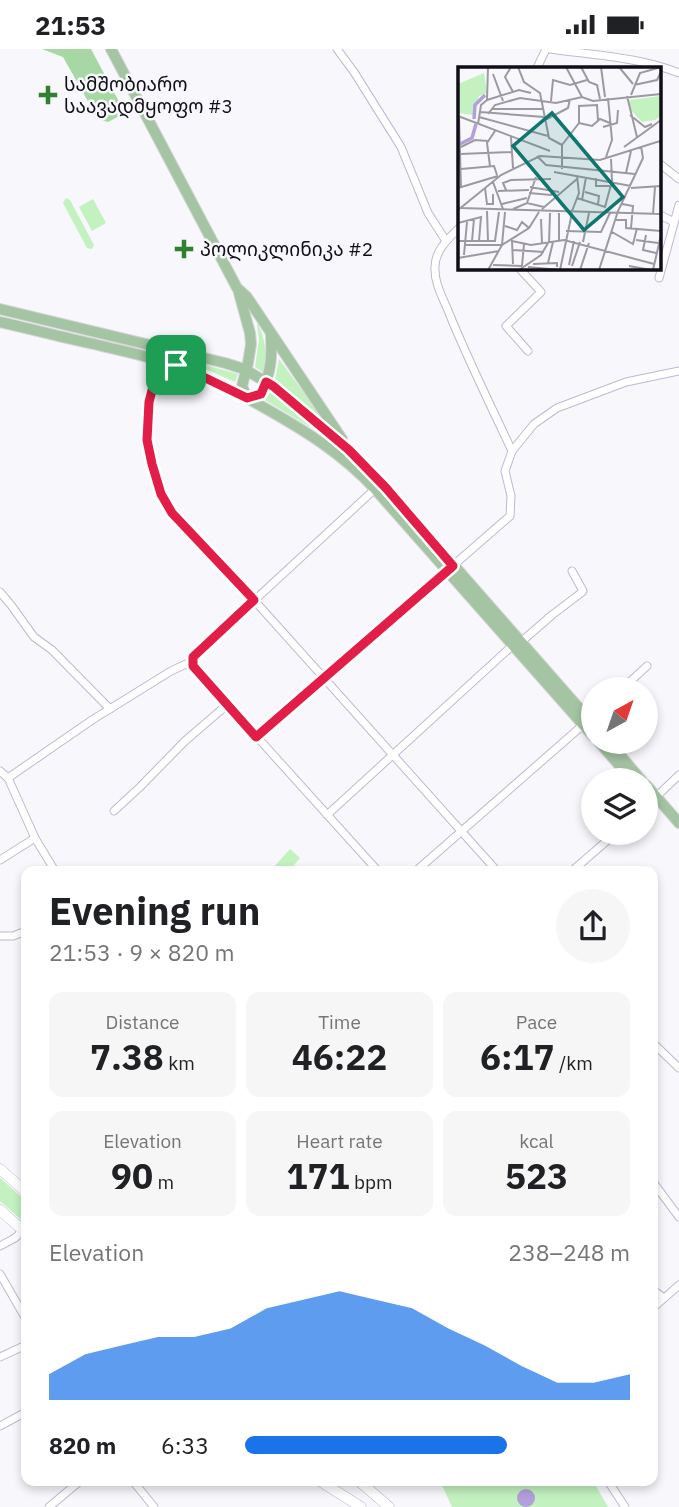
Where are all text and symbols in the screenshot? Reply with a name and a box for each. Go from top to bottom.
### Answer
text: 21:53 [35,8,106,42]
inset map [458,67,662,269]
place label: სამშობიარო საავადმყოფო #3 [64,72,233,119]
marker: სამშობიარო საავადმყოფო #3 [38,85,58,105]
place label: პოლიკლინიკა #2 [200,237,373,262]
marker: პოლიკლინიკა #2 [174,239,194,259]
pin [146,335,206,395]
icon: arrive [157,346,195,384]
north arrow [581,677,658,754]
map controls [581,677,658,845]
button: layers [581,768,658,845]
text: Evening run [49,886,260,935]
button: share [556,889,630,963]
text: 21:53 · 9 × 820 m [49,937,235,967]
text: Distance [105,1010,180,1034]
text: Time [318,1010,361,1034]
text: Pace [516,1010,557,1034]
text: 7.38 [90,1034,164,1080]
text: 46:22 [292,1034,387,1080]
text: 6:17 [480,1034,555,1080]
text: km [164,1051,195,1075]
text: /km [555,1051,593,1075]
text: Elevation [103,1129,182,1153]
text: Heart rate [296,1129,383,1153]
text: kcal [519,1129,554,1153]
text: 90 [111,1153,153,1199]
text: 171 [286,1153,349,1199]
text: 523 [505,1153,568,1199]
text: m [153,1170,174,1194]
text: bpm [349,1170,393,1194]
text: Elevation [49,1237,144,1267]
text: 238–248 m [508,1237,630,1267]
text: 820 m [49,1430,116,1460]
text: 6:33 [161,1430,209,1460]

